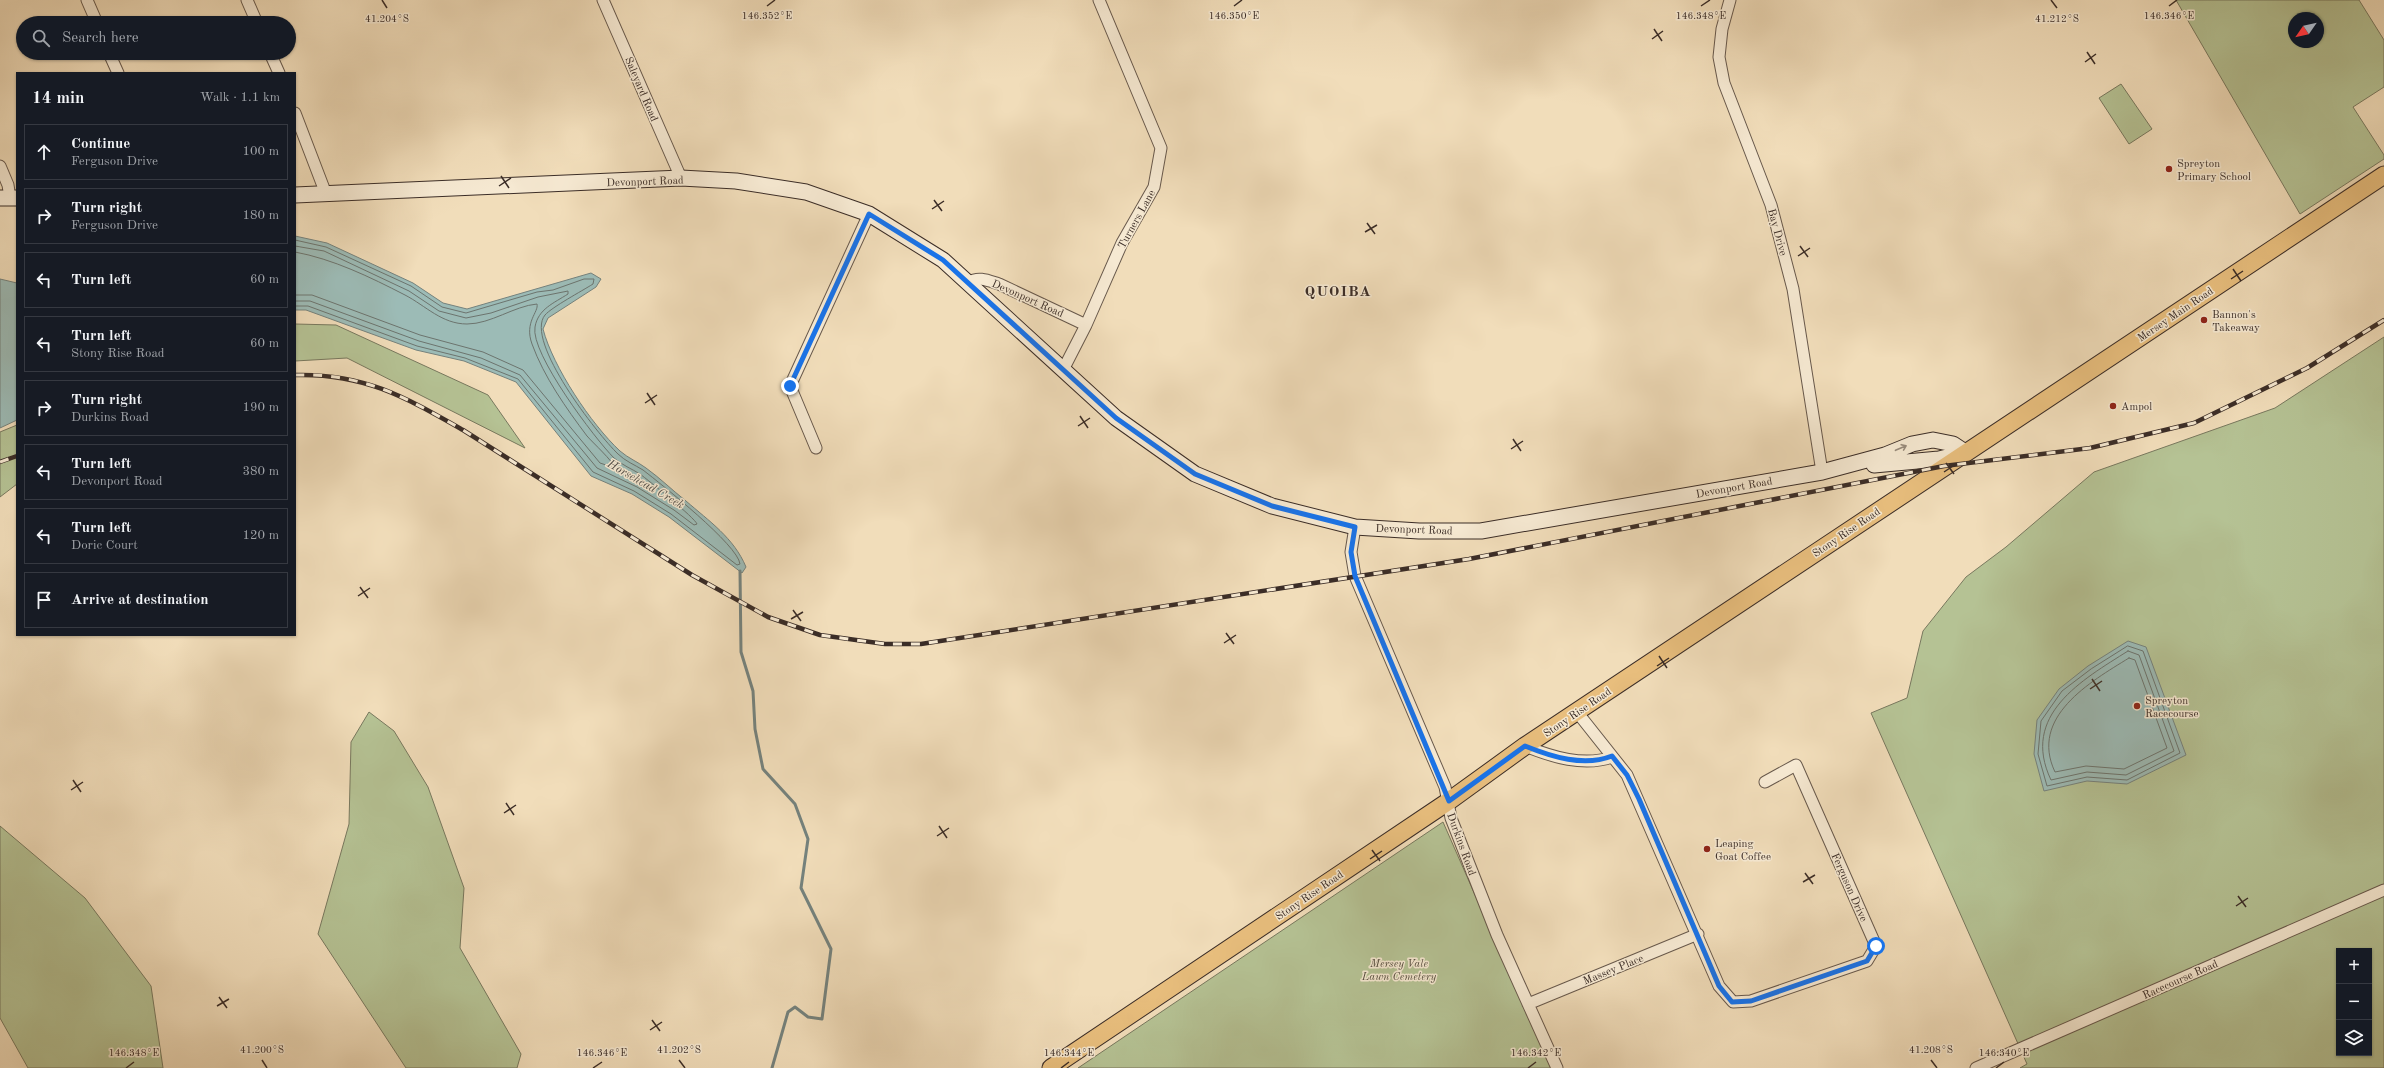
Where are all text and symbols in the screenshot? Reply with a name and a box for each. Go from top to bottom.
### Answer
text: 146.352°E [742,11,792,21]
text: 146.350°E [1209,11,1259,21]
text: 146.348°E [1676,11,1726,21]
text: 146.346°E [2144,11,2194,21]
north arrow [2288,12,2324,48]
text: 41.204°S [365,14,409,24]
text: 41.212°S [2035,14,2079,24]
search box [16,16,296,60]
icon: search [30,27,52,49]
text: Search here [62,31,139,46]
street label: Saleyard Road [622,56,659,124]
text: 14 min [32,90,85,107]
text: Walk · 1.1 km [200,91,280,104]
text: Continue [71,137,130,152]
icon: ahead [33,141,55,163]
text: 100 m [242,145,279,158]
text: Ferguson Drive [71,155,158,168]
place label: Spreyton Primary School [2177,159,2251,183]
marker: Spreyton Primary School [2164,164,2174,174]
street label: Devonport Road [606,176,684,189]
street label: Turners Lane [1117,188,1158,251]
text: Turn right [71,201,142,216]
icon: right [33,205,55,227]
street label: Bay Drive [1765,208,1788,257]
text: 180 m [242,209,279,222]
text: Ferguson Drive [71,219,158,232]
icon: left [33,269,55,291]
text: Turn left [71,273,131,288]
text: 60 m [250,273,279,286]
street label: Devonport Road [990,279,1065,320]
district label: QUOIBA [1305,285,1371,300]
street label: Mersey Main Road [2136,286,2216,345]
place label: Bannon's Takeaway [2212,310,2260,334]
marker: Bannon's Takeaway [2199,315,2209,325]
text: Turn left [71,329,131,344]
icon: left [33,333,55,355]
text: 60 m [250,337,279,350]
text: Stony Rise Road [71,347,165,360]
route end [781,377,799,395]
text: Turn right [71,393,142,408]
icon: right [33,397,55,419]
text: 190 m [242,401,279,414]
marker: Ampol [2108,401,2118,411]
place label: Ampol [2121,402,2152,413]
text: Durkins Road [71,411,149,424]
one-way arrow [1894,444,1906,452]
text: Turn left [71,457,131,472]
water label: Horsehead Creek [604,458,686,512]
icon: left [33,461,55,483]
text: 380 m [242,465,279,478]
text: Devonport Road [71,475,163,488]
street label: Devonport Road [1695,476,1774,501]
street label: Stony Rise Road [1811,506,1883,560]
text: Turn left [71,521,131,536]
street label: Devonport Road [1375,524,1453,537]
icon: left [33,525,55,547]
text: 120 m [242,529,279,542]
text: Doric Court [71,539,138,552]
icon: arrive [33,589,55,611]
text: Arrive at destination [71,593,209,608]
street label: Stony Rise Road [1542,686,1614,740]
place label: Spreyton Racecourse [2145,696,2199,720]
marker: Spreyton Racecourse [2132,701,2142,711]
street label: Durkins Road [1444,812,1477,878]
place label: Leaping Goat Coffee [1715,839,1771,863]
marker: Leaping Goat Coffee [1702,844,1712,854]
street label: Ferguson Drive [1829,852,1869,924]
street label: Stony Rise Road [1274,869,1346,923]
route start [1867,937,1885,955]
map controls [2336,948,2372,1056]
button: + [2336,948,2372,984]
street label: Massey Place [1582,953,1645,987]
park label: Mersey Vale Lawn Cemetery [1361,959,1436,983]
street label: Racecourse Road [2141,959,2220,1002]
button: − [2336,984,2372,1020]
button: layers [2336,1020,2372,1056]
text: 41.200°S [240,1045,284,1055]
text: 41.202°S [657,1045,701,1055]
text: 41.208°S [1909,1045,1953,1055]
text: 146.348°E [109,1048,159,1058]
text: 146.346°E [577,1048,627,1058]
text: 146.344°E [1044,1048,1094,1058]
text: 146.342°E [1511,1048,1561,1058]
text: 146.340°E [1979,1048,2029,1058]

